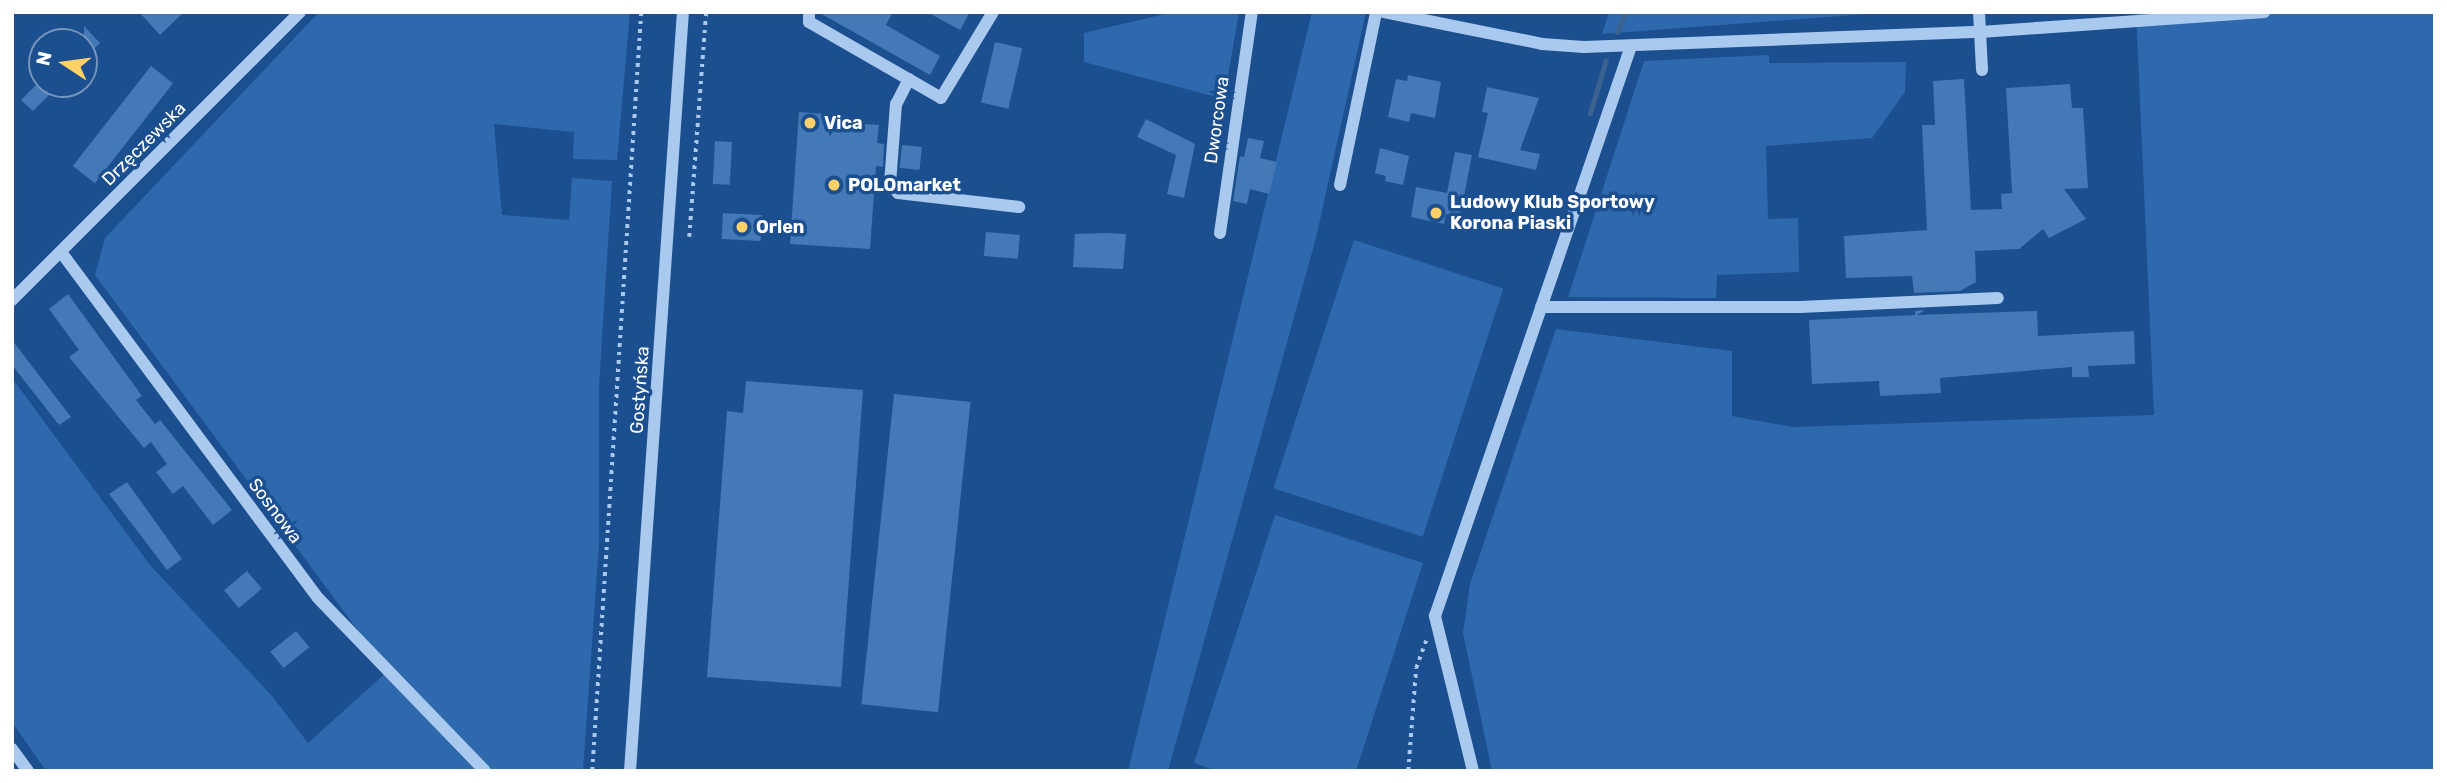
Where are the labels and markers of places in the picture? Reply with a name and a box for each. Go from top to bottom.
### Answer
place label: Vica [824,112,863,134]
marker: Vica [802,115,818,131]
place label: POLOmarket [848,174,961,196]
marker: POLOmarket [826,177,842,193]
place label: Ludowy Klub Sportowy Korona Piaski [1450,192,1655,234]
marker: Ludowy Klub Sportowy Korona Piaski [1428,205,1444,221]
place label: Orlen [756,216,804,238]
marker: Orlen [734,219,750,235]

